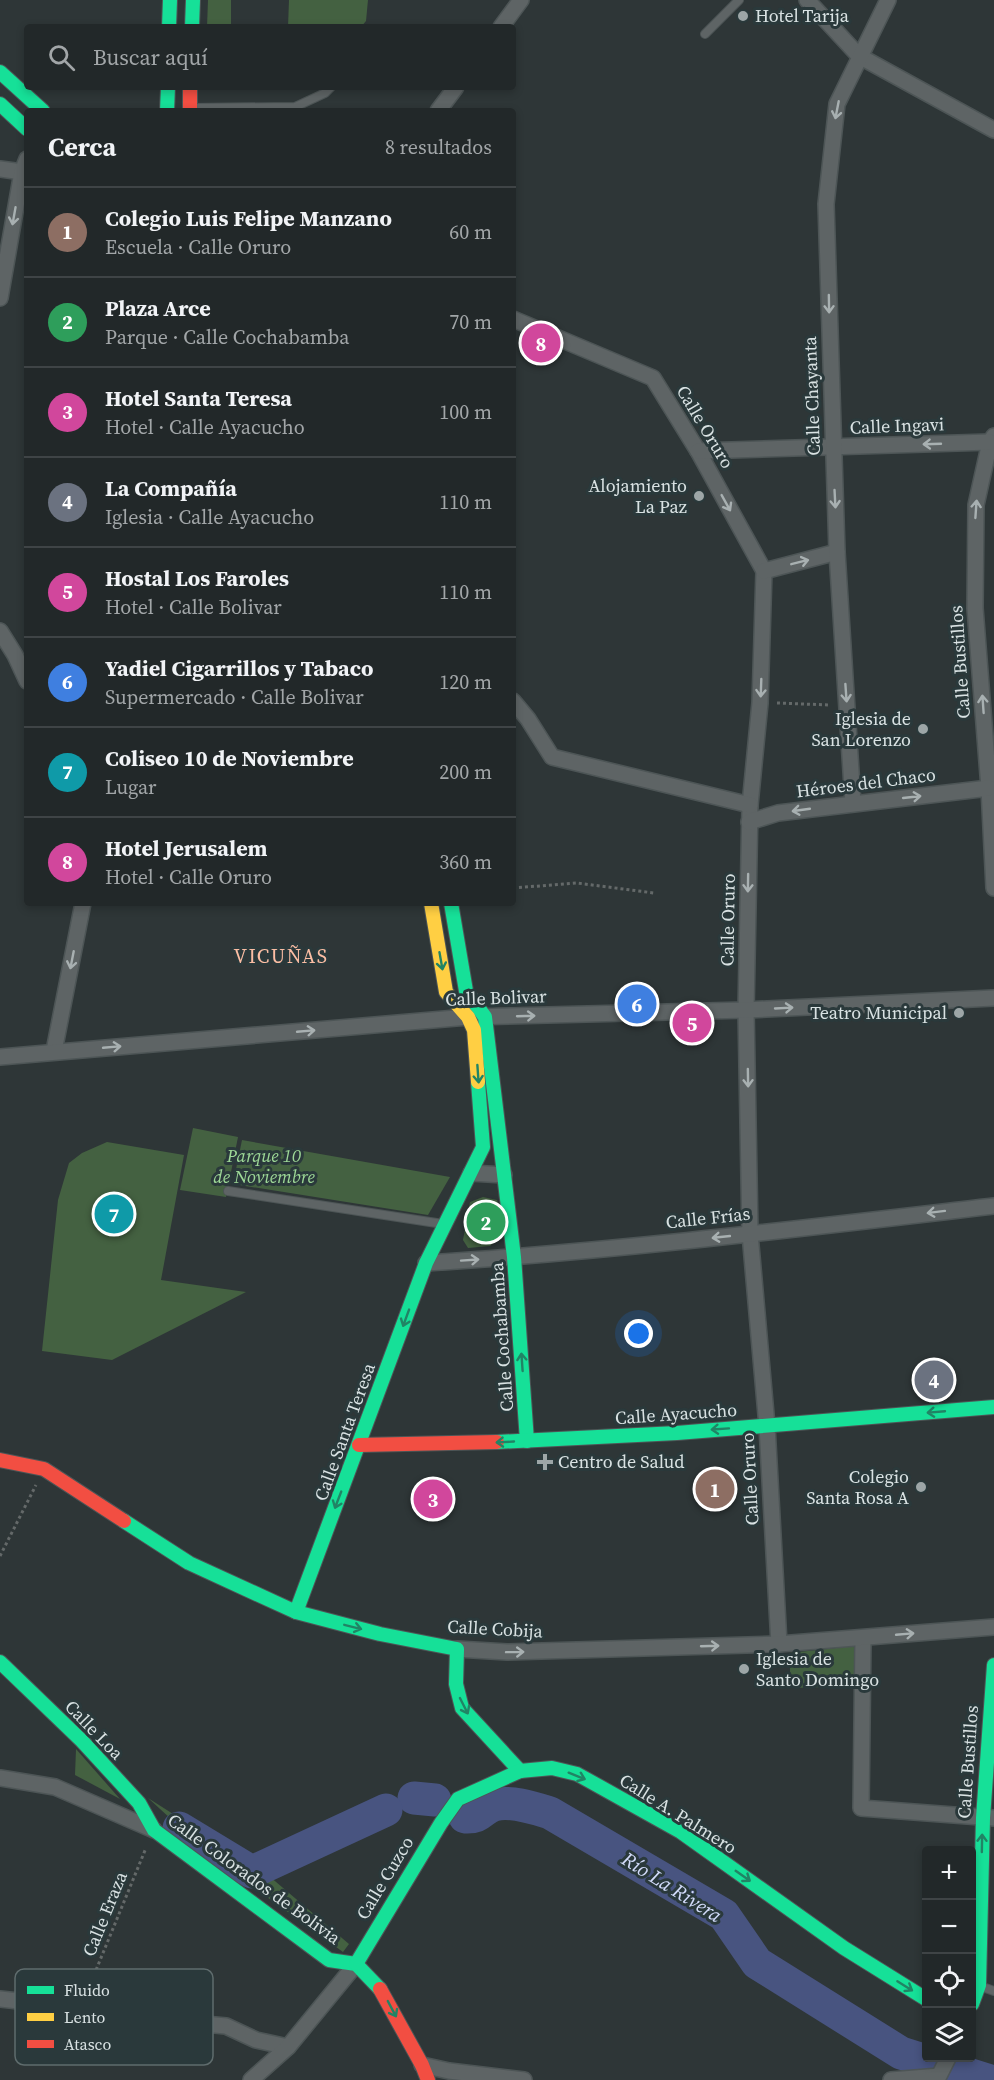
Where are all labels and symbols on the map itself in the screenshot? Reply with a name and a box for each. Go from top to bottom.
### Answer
place label: Hotel Tarija [755,3,850,28]
marker: Hotel Tarija [736,9,750,23]
one-way arrow [831,99,842,119]
one-way arrow [8,205,19,225]
one-way arrow [823,293,834,313]
pin: 8 [522,320,560,366]
street label: Calle Chayanta [797,335,826,456]
street label: Calle Oruro [671,381,740,473]
street label: Calle Ingavi [849,411,945,440]
one-way arrow [922,439,942,450]
place label: Alojamiento La Paz [588,473,687,519]
one-way arrow [829,488,840,508]
marker: Alojamiento La Paz [692,489,706,503]
one-way arrow [720,494,732,511]
one-way arrow [971,500,982,520]
one-way arrow [790,555,809,567]
street label: Calle Bustillos [943,604,976,720]
one-way arrow [755,678,766,698]
one-way arrow [841,683,852,703]
one-way arrow [977,694,988,714]
place label: Iglesia de San Lorenzo [811,706,911,752]
marker: Iglesia de San Lorenzo [916,722,930,736]
street label: Héroes del Chaco [795,762,937,803]
one-way arrow [901,791,921,802]
one-way arrow [792,805,811,816]
one-way arrow [743,872,754,892]
street label: Calle Oruro [714,873,741,967]
district label: VICUÑAS [233,942,329,970]
one-way arrow [435,950,446,970]
one-way arrow [65,951,77,970]
pin: 6 [618,982,656,1026]
street label: Calle Bolivar [445,983,548,1012]
pin: 5 [672,1000,712,1046]
place label: Teatro Municipal [810,1000,947,1025]
one-way arrow [774,1002,794,1013]
marker: Teatro Municipal [952,1006,966,1020]
one-way arrow [516,1010,536,1021]
one-way arrow [296,1025,316,1036]
one-way arrow [101,1041,121,1052]
one-way arrow [472,1063,483,1083]
one-way arrow [742,1067,753,1087]
park label: Parque 10 de Noviembre [213,1143,315,1189]
pin: 7 [94,1192,134,1236]
pin: 2 [466,1200,506,1244]
street label: Calle Frías [665,1201,752,1234]
one-way arrow [926,1207,946,1218]
one-way arrow [712,1232,732,1243]
one-way arrow [460,1254,480,1265]
street label: Calle Cochabamba [484,1261,519,1413]
one-way arrow [399,1308,410,1327]
your location [624,1319,653,1348]
one-way arrow [516,1352,527,1372]
pin: 4 [914,1358,954,1402]
street label: Calle Santa Teresa [308,1359,381,1504]
street label: Calle Ayacucho [614,1397,738,1430]
one-way arrow [926,1407,946,1418]
one-way arrow [711,1424,731,1435]
street label: Calle Oruro [735,1432,764,1526]
one-way arrow [495,1437,515,1448]
place label: Centro de Salud [558,1449,684,1474]
marker: Centro de Salud [536,1453,554,1471]
place label: Colegio Santa Rosa A [806,1464,909,1510]
pin: 1 [696,1466,734,1512]
pin: 3 [414,1476,452,1522]
marker: Colegio Santa Rosa A [914,1480,928,1494]
one-way arrow [332,1490,343,1509]
street label: Calle Cobija [447,1614,544,1644]
one-way arrow [343,1621,362,1633]
one-way arrow [894,1628,914,1639]
one-way arrow [700,1641,720,1652]
one-way arrow [505,1646,525,1658]
place label: Iglesia de Santo Domingo [756,1646,879,1692]
marker: Iglesia de Santo Domingo [737,1662,751,1676]
street label: Calle Loa [60,1694,130,1766]
one-way arrow [458,1697,470,1715]
street label: Calle Bustillos [951,1704,984,1819]
street label: Calle A. Palmero [615,1767,742,1860]
one-way arrow [567,1771,586,1782]
street label: Calle Colorados de Bolivia [163,1807,347,1950]
street label: Calle Cuzco [350,1831,419,1924]
one-way arrow [977,1834,988,1854]
water label: Río La Rivera [616,1845,728,1929]
street label: Calle Eraza [76,1867,133,1960]
one-way arrow [735,1870,751,1883]
legend [15,1969,213,2065]
text: Fluido [64,1979,110,2001]
one-way arrow [896,1980,912,1992]
one-way arrow [387,2000,399,2018]
text: Lento [64,2006,106,2028]
text: Atasco [64,2033,111,2055]

